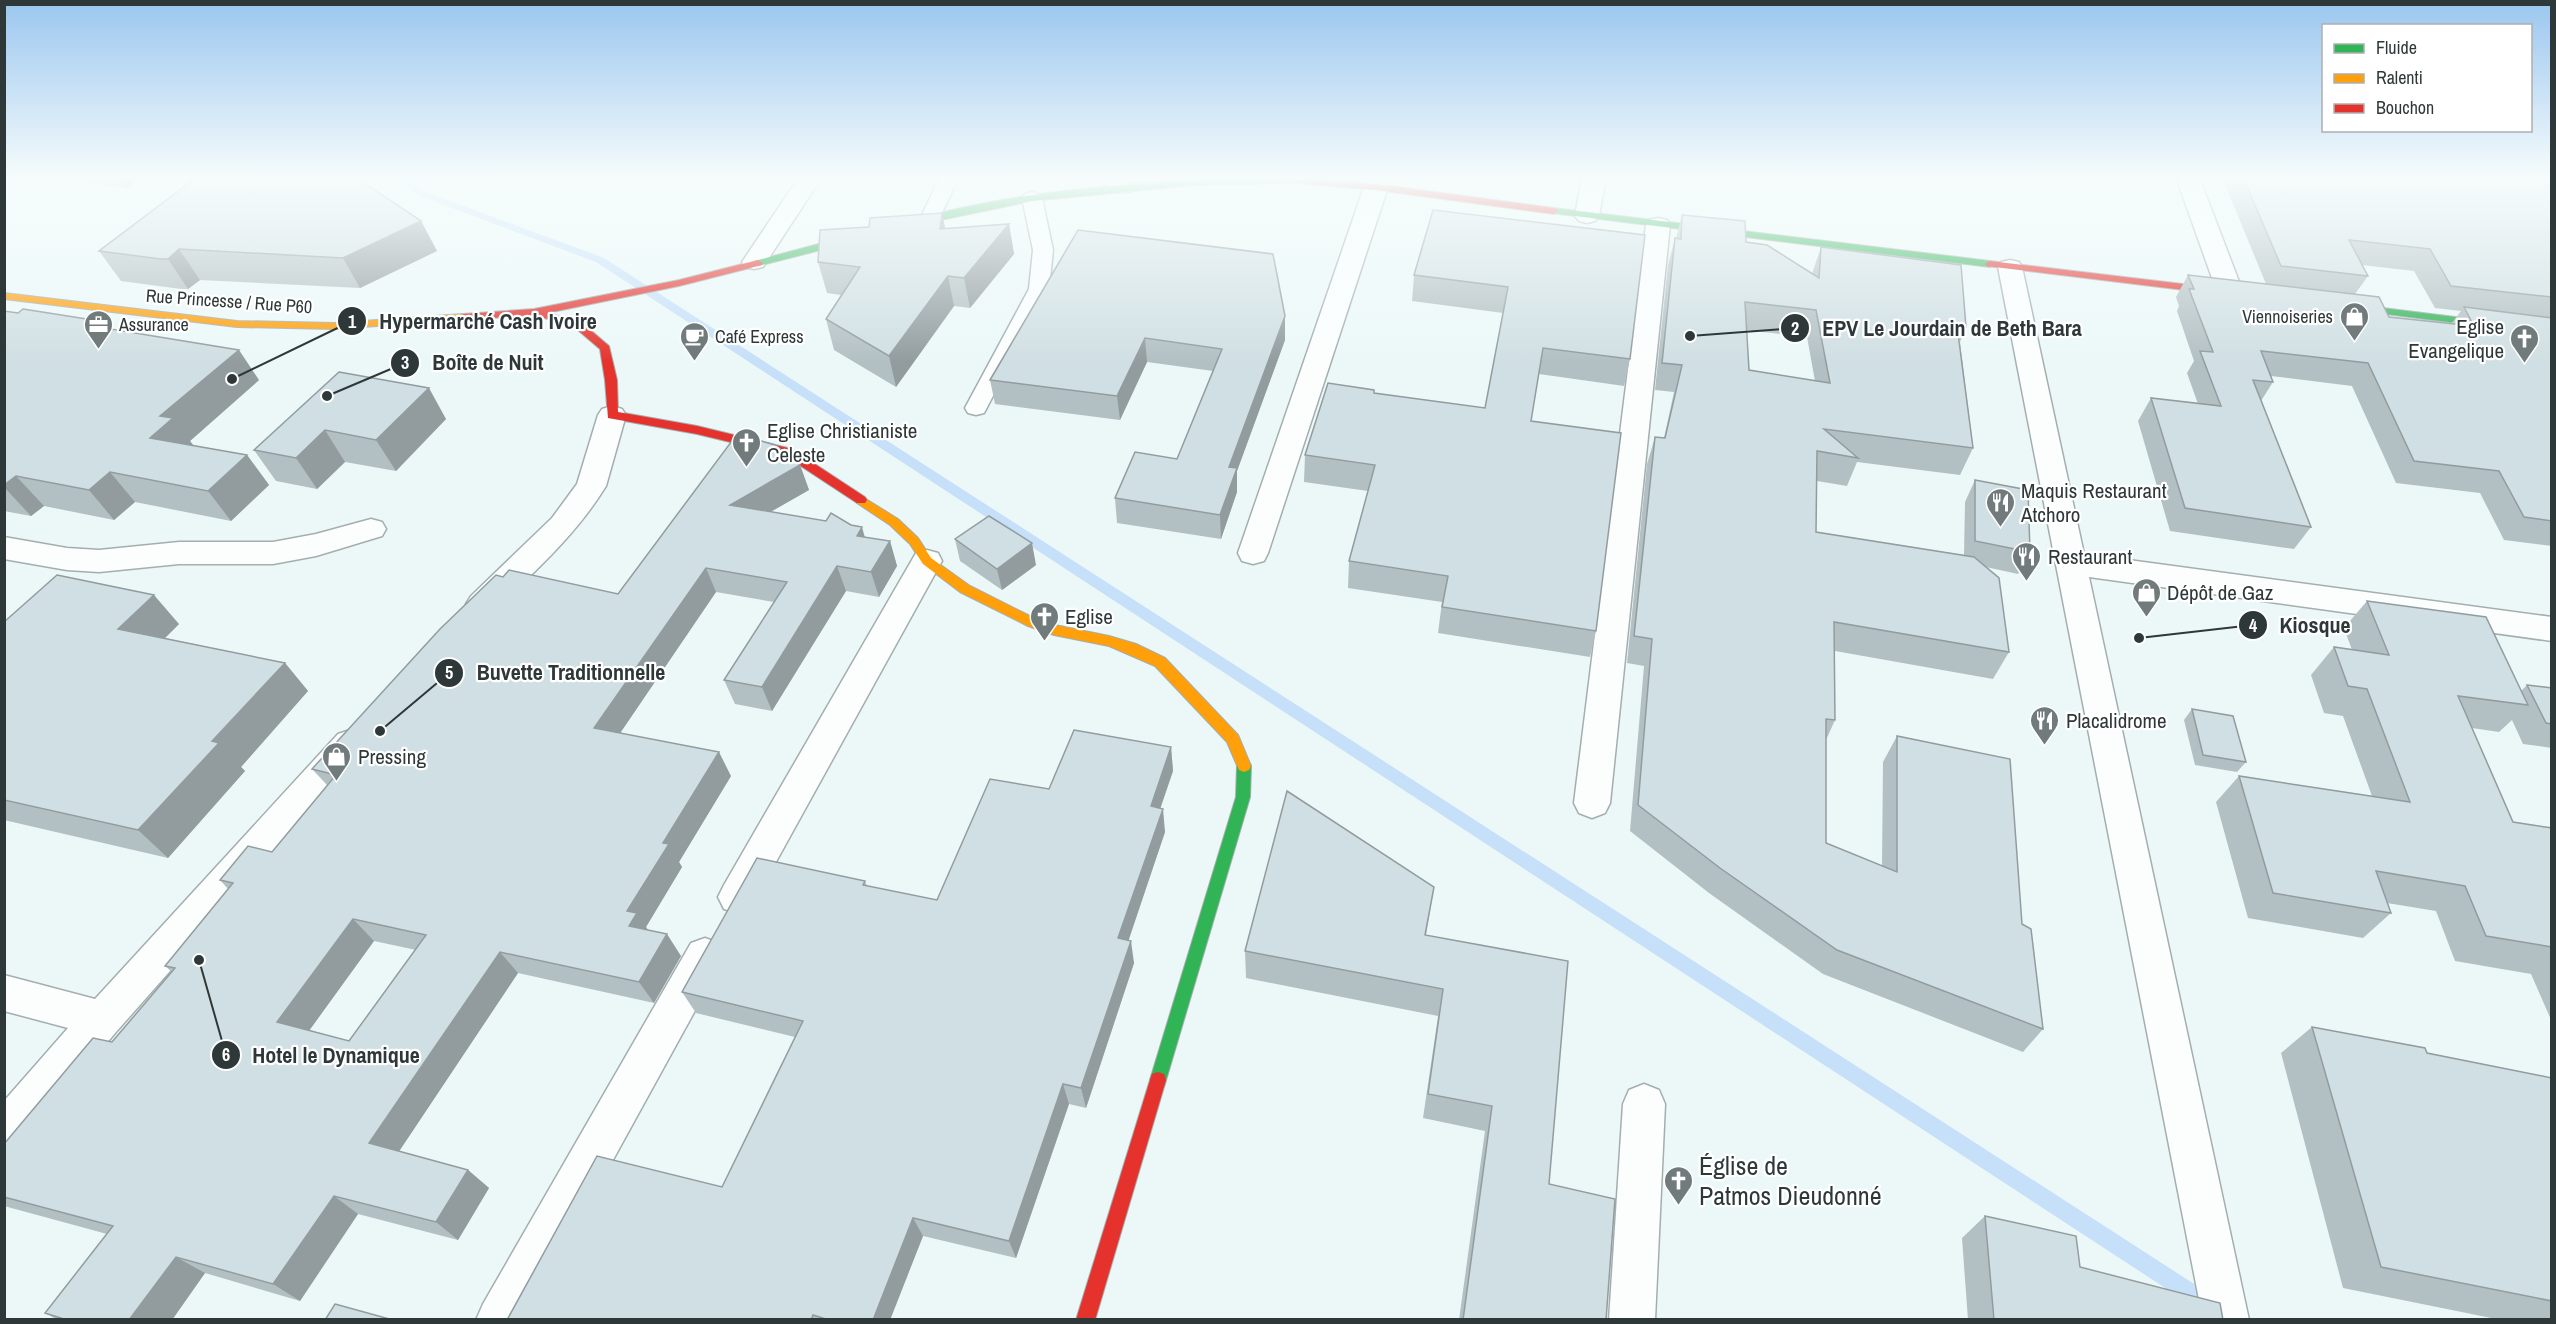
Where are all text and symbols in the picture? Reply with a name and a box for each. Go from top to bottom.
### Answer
legend [2322,24,2532,132]
text: Fluide [2376,35,2417,60]
text: Ralenti [2376,65,2423,90]
text: Bouchon [2376,95,2434,120]
street label: Rue Princesse / Rue P60 [145,283,313,319]
shop icon: Viennoiseries [2338,300,2370,342]
callout: Hypermarché Cash Ivoire [337,301,609,341]
place label: Viennoiseries [2242,304,2333,329]
text: Hypermarché Cash Ivoire [379,306,597,336]
office icon: Assurance [82,308,114,350]
callout: EPV Le Jourdain de Beth Bara [1780,308,2094,348]
text: 1 [348,309,357,334]
place label: Assurance [118,312,189,337]
place label: Eglise Evangelique [2408,312,2504,365]
text: EPV Le Jourdain de Beth Bara [1822,313,2082,343]
text: 2 [1791,316,1799,341]
cafe icon: Café Express [678,320,710,362]
church icon: Eglise Evangelique [2509,322,2541,364]
place label: Café Express [715,324,804,349]
callout: Boîte de Nuit [390,343,556,383]
text: Boîte de Nuit [432,347,544,377]
text: 3 [401,350,409,375]
place label: Eglise Christianiste Celeste [767,416,917,469]
church icon: Eglise Christianiste Celeste [730,426,762,468]
place label: Maquis Restaurant Atchoro [2020,476,2167,529]
restaurant icon: Maquis Restaurant Atchoro [1984,486,2016,528]
restaurant icon: Restaurant [2011,540,2043,582]
place label: Restaurant [2048,542,2132,571]
shop icon: Dépôt de Gaz [2130,576,2162,618]
place label: Dépôt de Gaz [2167,578,2274,607]
church icon: Eglise [1028,600,1060,642]
place label: Eglise [1065,602,1113,631]
callout: Kiosque [2238,605,2363,645]
text: Kiosque [2279,610,2351,640]
text: 4 [2249,613,2258,638]
callout: Buvette Traditionnelle [434,653,677,693]
text: Buvette Traditionnelle [477,657,665,687]
text: 5 [445,660,453,685]
restaurant icon: Placalidrome [2029,704,2061,746]
place label: Placalidrome [2066,706,2167,735]
shop icon: Pressing [321,740,353,782]
place label: Pressing [358,742,426,771]
callout: Hotel le Dynamique [211,1035,432,1075]
text: Hotel le Dynamique [252,1040,420,1070]
text: 6 [222,1042,230,1067]
place label: Église de Patmos Dieudonné [1699,1148,1882,1213]
church icon: Église de Patmos Dieudonné [1662,1164,1694,1206]

